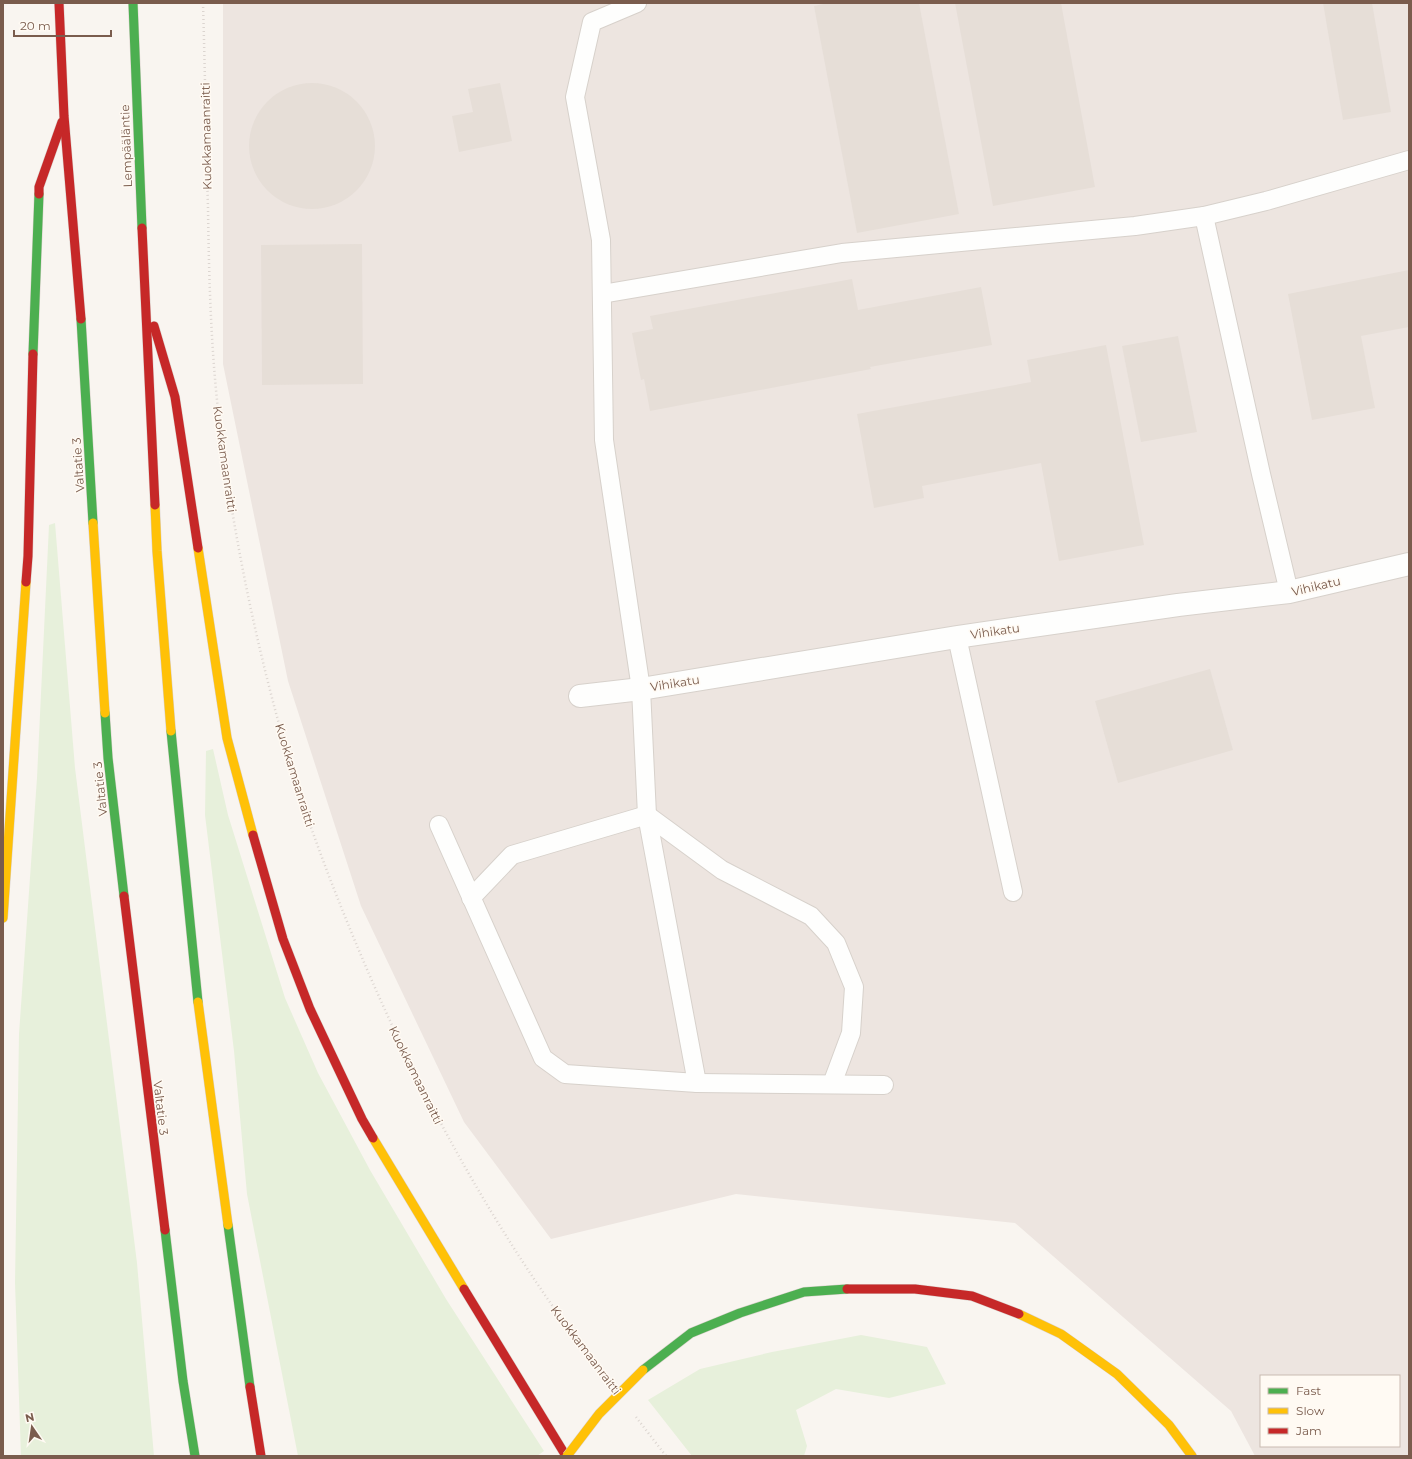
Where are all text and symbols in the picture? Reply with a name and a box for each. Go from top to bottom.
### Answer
scale bar [14,12,111,38]
text: 20 m [20,18,51,33]
street label: Kuokkamaanraitti [198,82,214,190]
street label: Lempääläntie [117,104,135,188]
street label: Kuokkamaanraitti [210,405,240,513]
street label: Valtatie 3 [69,437,87,493]
street label: Vihikatu [1290,573,1342,599]
street label: Vihikatu [969,620,1021,642]
street label: Vihikatu [649,672,701,694]
street label: Kuokkamaanraitti [272,721,318,829]
street label: Valtatie 3 [90,761,110,817]
street label: Kuokkamaanraitti [386,1023,446,1127]
street label: Valtatie 3 [150,1080,172,1136]
street label: Kuokkamaanraitti [548,1303,624,1397]
legend [1260,1375,1400,1447]
text: Fast [1296,1383,1321,1398]
text: Slow [1296,1403,1325,1418]
north arrow [12,1407,52,1447]
text: N [24,1409,36,1425]
text: Jam [1295,1423,1322,1438]

